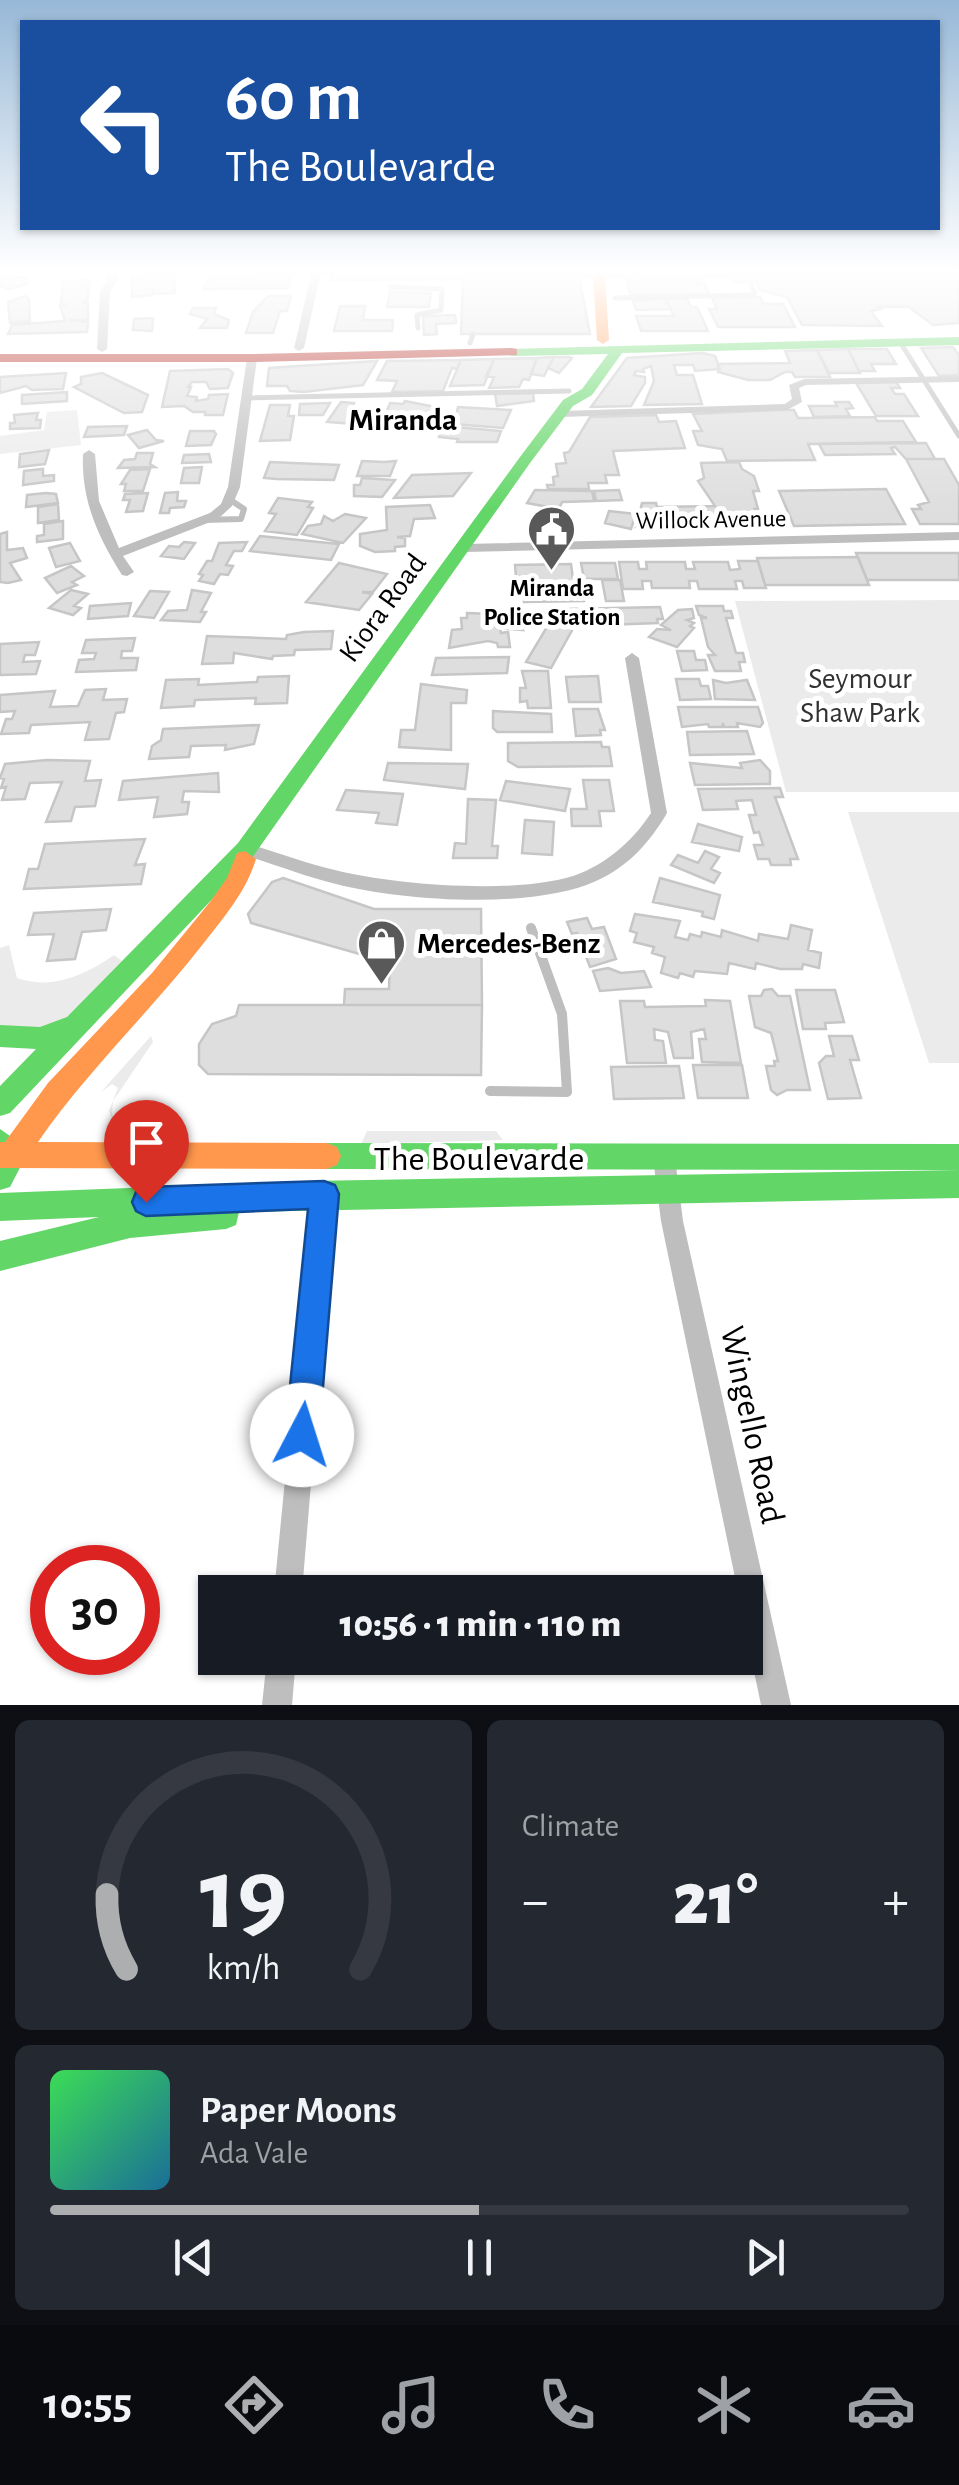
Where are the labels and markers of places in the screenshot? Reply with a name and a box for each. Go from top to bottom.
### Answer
public building icon: Miranda Police Station [526,504,578,572]
place label: Miranda Police Station [483,576,621,630]
shop icon: Mercedes-Benz [356,918,408,986]
place label: Mercedes-Benz [417,929,600,959]
pin [104,1100,189,1203]

